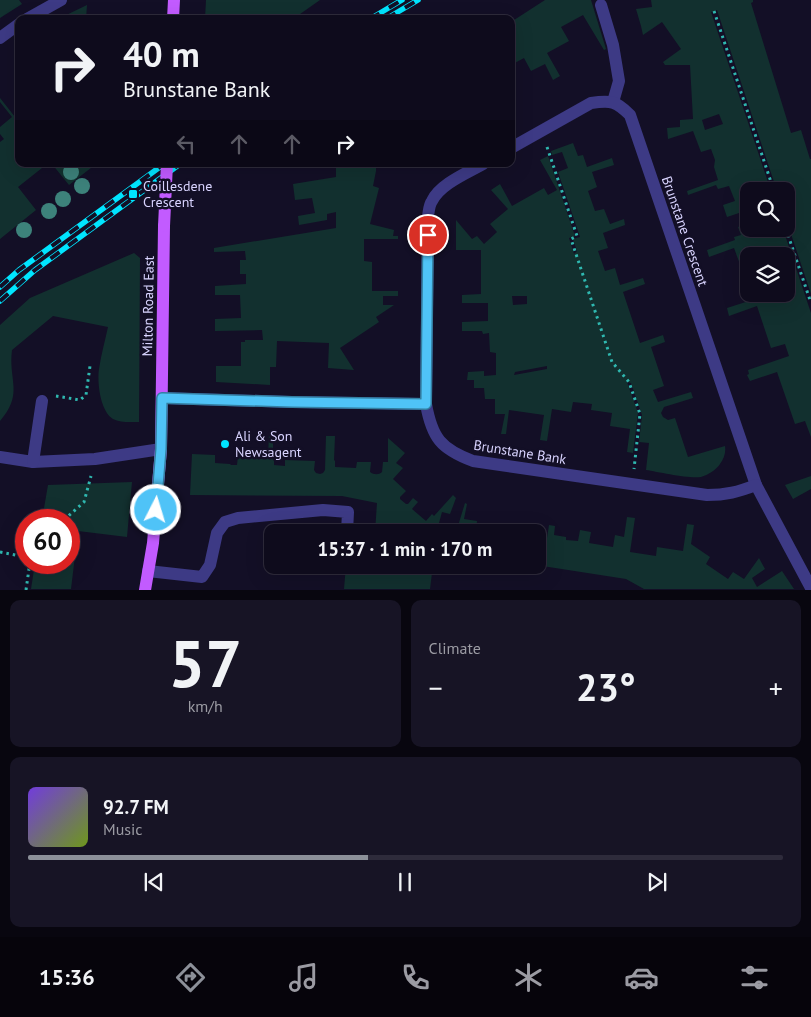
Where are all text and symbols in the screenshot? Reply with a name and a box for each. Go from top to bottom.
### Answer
text: 40 m [123,31,200,77]
icon: right [40,35,105,100]
text: Brunstane Bank [123,75,270,103]
icon: left [172,130,200,158]
icon: ahead [225,130,253,158]
icon: ahead [278,130,306,158]
icon: right [331,130,359,158]
street label: Brunstane Crescent [658,174,712,289]
place label: Coillesdene Crescent [143,177,212,211]
map controls [740,182,795,302]
button: search [740,182,795,237]
marker: Coillesdene Crescent [127,188,139,200]
pin [407,214,449,256]
icon: arrive [414,221,442,249]
button: layers [740,247,795,302]
street label: Milton Road East [138,255,158,357]
place label: Ali & Son Newsagent [235,427,302,461]
street label: Brunstane Bank [472,436,568,468]
marker: Ali & Son Newsagent [219,438,231,450]
position arrow [129,483,181,535]
speed limit sign: 60 [15,509,80,574]
text: 15:37 · 1 min · 170 m [318,537,492,561]
text: 57 [168,621,242,705]
text: Climate [429,638,481,658]
text: 23° [576,662,636,711]
text: − [429,669,443,706]
text: + [769,669,783,706]
text: km/h [188,696,223,716]
text: 92.7 FM [103,795,169,819]
text: Music [103,819,143,839]
icon: previous [140,868,168,896]
icon: pause [391,868,419,896]
icon: next [643,868,671,896]
icon: directions [173,960,208,995]
icon: music [286,960,321,995]
icon: phone [398,960,433,995]
icon: climate [511,960,546,995]
icon: car [624,960,659,995]
icon: filters [737,960,772,995]
text: 15:36 [39,963,95,991]

